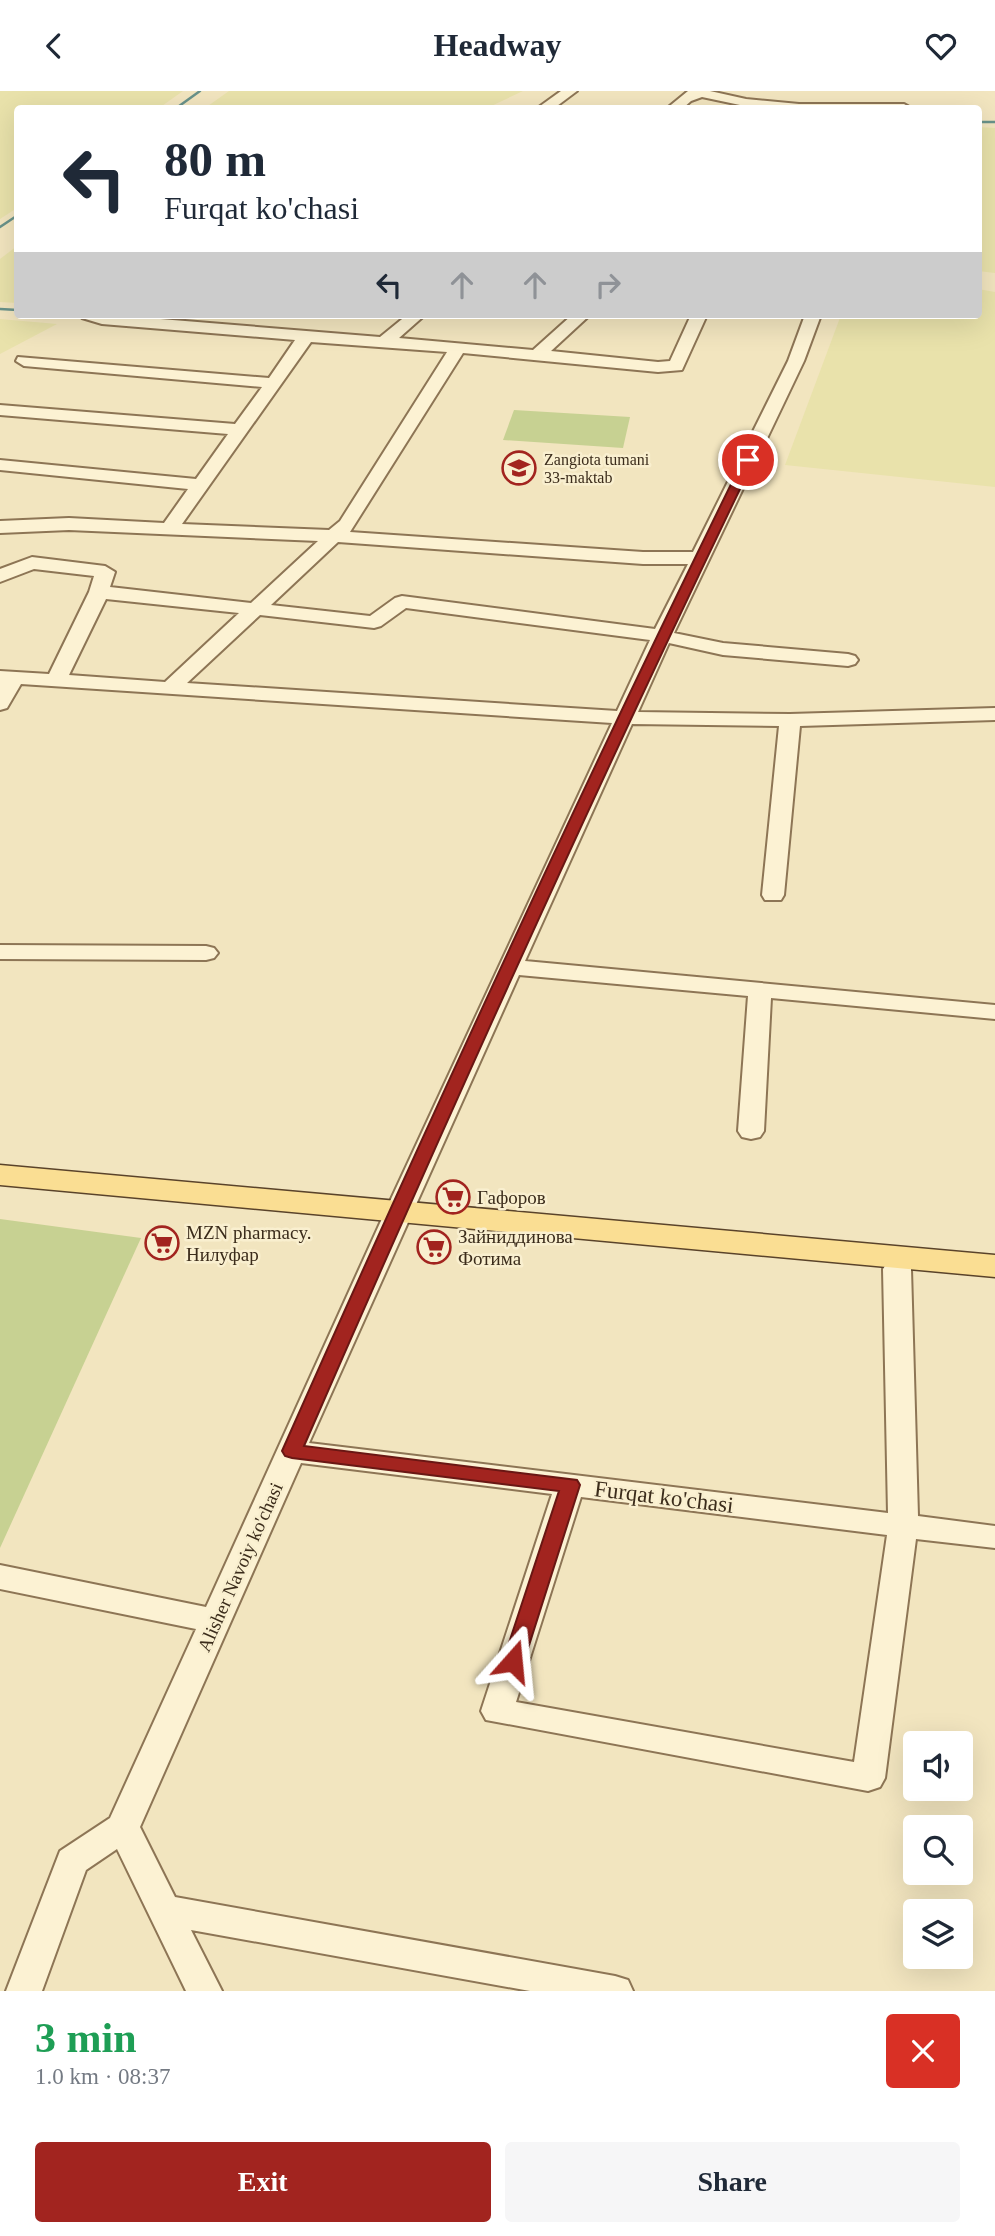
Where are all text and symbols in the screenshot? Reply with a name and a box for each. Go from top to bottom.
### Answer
icon: back [35,27,73,65]
text: Headway [434,27,562,63]
icon: heart [922,27,960,65]
text: 80 m [164,132,266,187]
icon: left [49,133,140,224]
text: Furqat ko'chasi [164,190,359,226]
icon: left [370,266,408,304]
icon: ahead [443,266,481,304]
icon: ahead [516,266,554,304]
icon: right [589,266,627,304]
pin [718,430,778,490]
icon: arrive [729,441,767,479]
school or university icon: Zangiota tumani 33-maktab [500,449,538,487]
place label: Zangiota tumani 33-maktab [544,451,650,486]
supermarket icon: Гафоров [434,1178,472,1216]
place label: Гафоров [477,1187,546,1208]
place label: MZN pharmacy. Нилуфар [186,1222,311,1265]
supermarket icon: MZN pharmacy. Нилуфар [143,1224,181,1262]
place label: Зайниддинова Фотима [458,1226,573,1269]
supermarket icon: Зайниддинова Фотима [415,1228,453,1266]
street label: Furqat ko'chasi [593,1476,735,1518]
street label: Alisher Navoiy ko'chasi [193,1479,287,1655]
position arrow [476,1624,550,1698]
map controls [903,1731,973,1969]
button: sound [903,1731,973,1801]
button: search [903,1815,973,1885]
button: layers [903,1899,973,1969]
button: close [886,2014,960,2088]
text: 3 min [35,2015,137,2061]
text: 1.0 km · 08:37 [35,2064,170,2089]
button: Exit [35,2142,491,2222]
button: Share [505,2142,960,2222]

